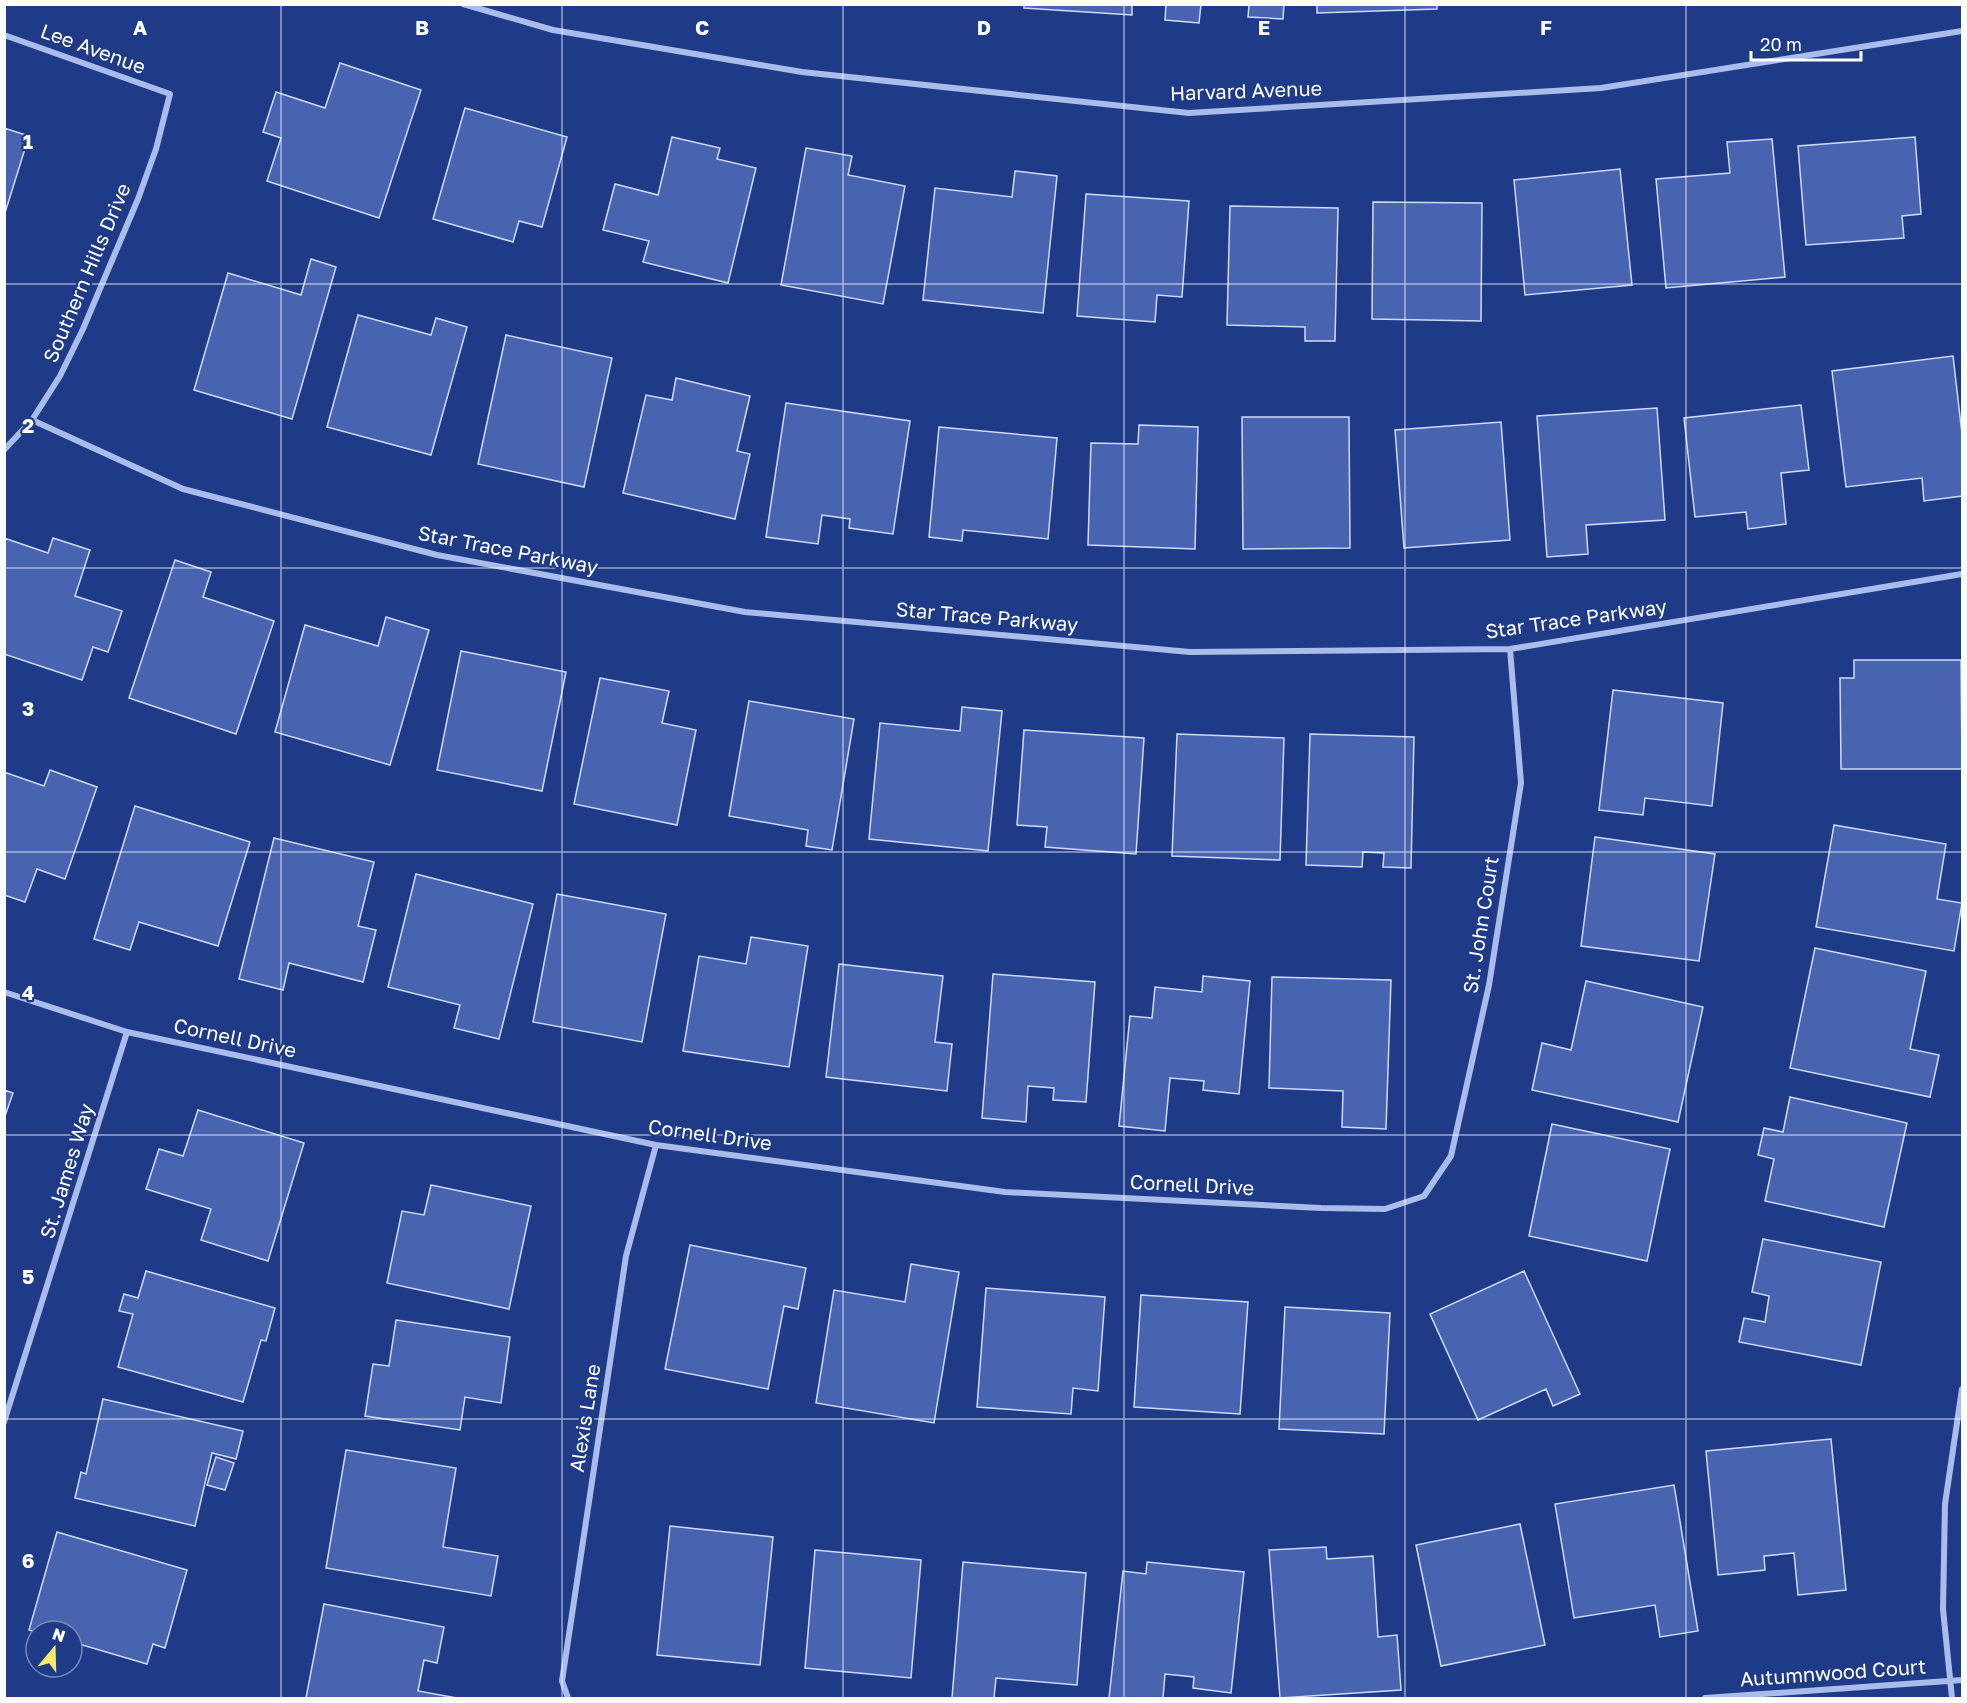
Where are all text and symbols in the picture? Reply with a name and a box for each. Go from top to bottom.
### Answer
text: B [415,15,429,39]
text: C [695,15,709,39]
text: D [977,15,991,39]
text: E [1258,15,1270,39]
text: F [1540,15,1552,39]
street label: Lee Avenue [37,19,149,79]
scale bar [1751,24,1860,62]
text: 20 m [1760,33,1802,55]
street label: Harvard Avenue [1169,75,1322,105]
text: 1 [23,129,33,153]
street label: Southern Hills Drive [37,179,135,366]
text: 2 [22,413,34,437]
street label: Star Trace Parkway [416,520,600,578]
street label: Star Trace Parkway [1484,593,1668,643]
street label: Star Trace Parkway [895,596,1079,636]
text: 3 [22,696,34,720]
street label: St. John Court [1457,855,1503,995]
text: 4 [22,980,34,1004]
street label: Cornell Drive [172,1012,299,1062]
street label: St. James Way [34,1100,98,1241]
street label: Cornell Drive [647,1113,774,1155]
street label: Cornell Drive [1129,1169,1255,1199]
text: 5 [22,1264,34,1288]
street label: Alexis Lane [564,1362,604,1474]
text: 6 [22,1548,34,1572]
north arrow [24,1619,84,1679]
text: N [50,1623,68,1646]
street label: Autumnwood Court [1739,1654,1927,1690]

